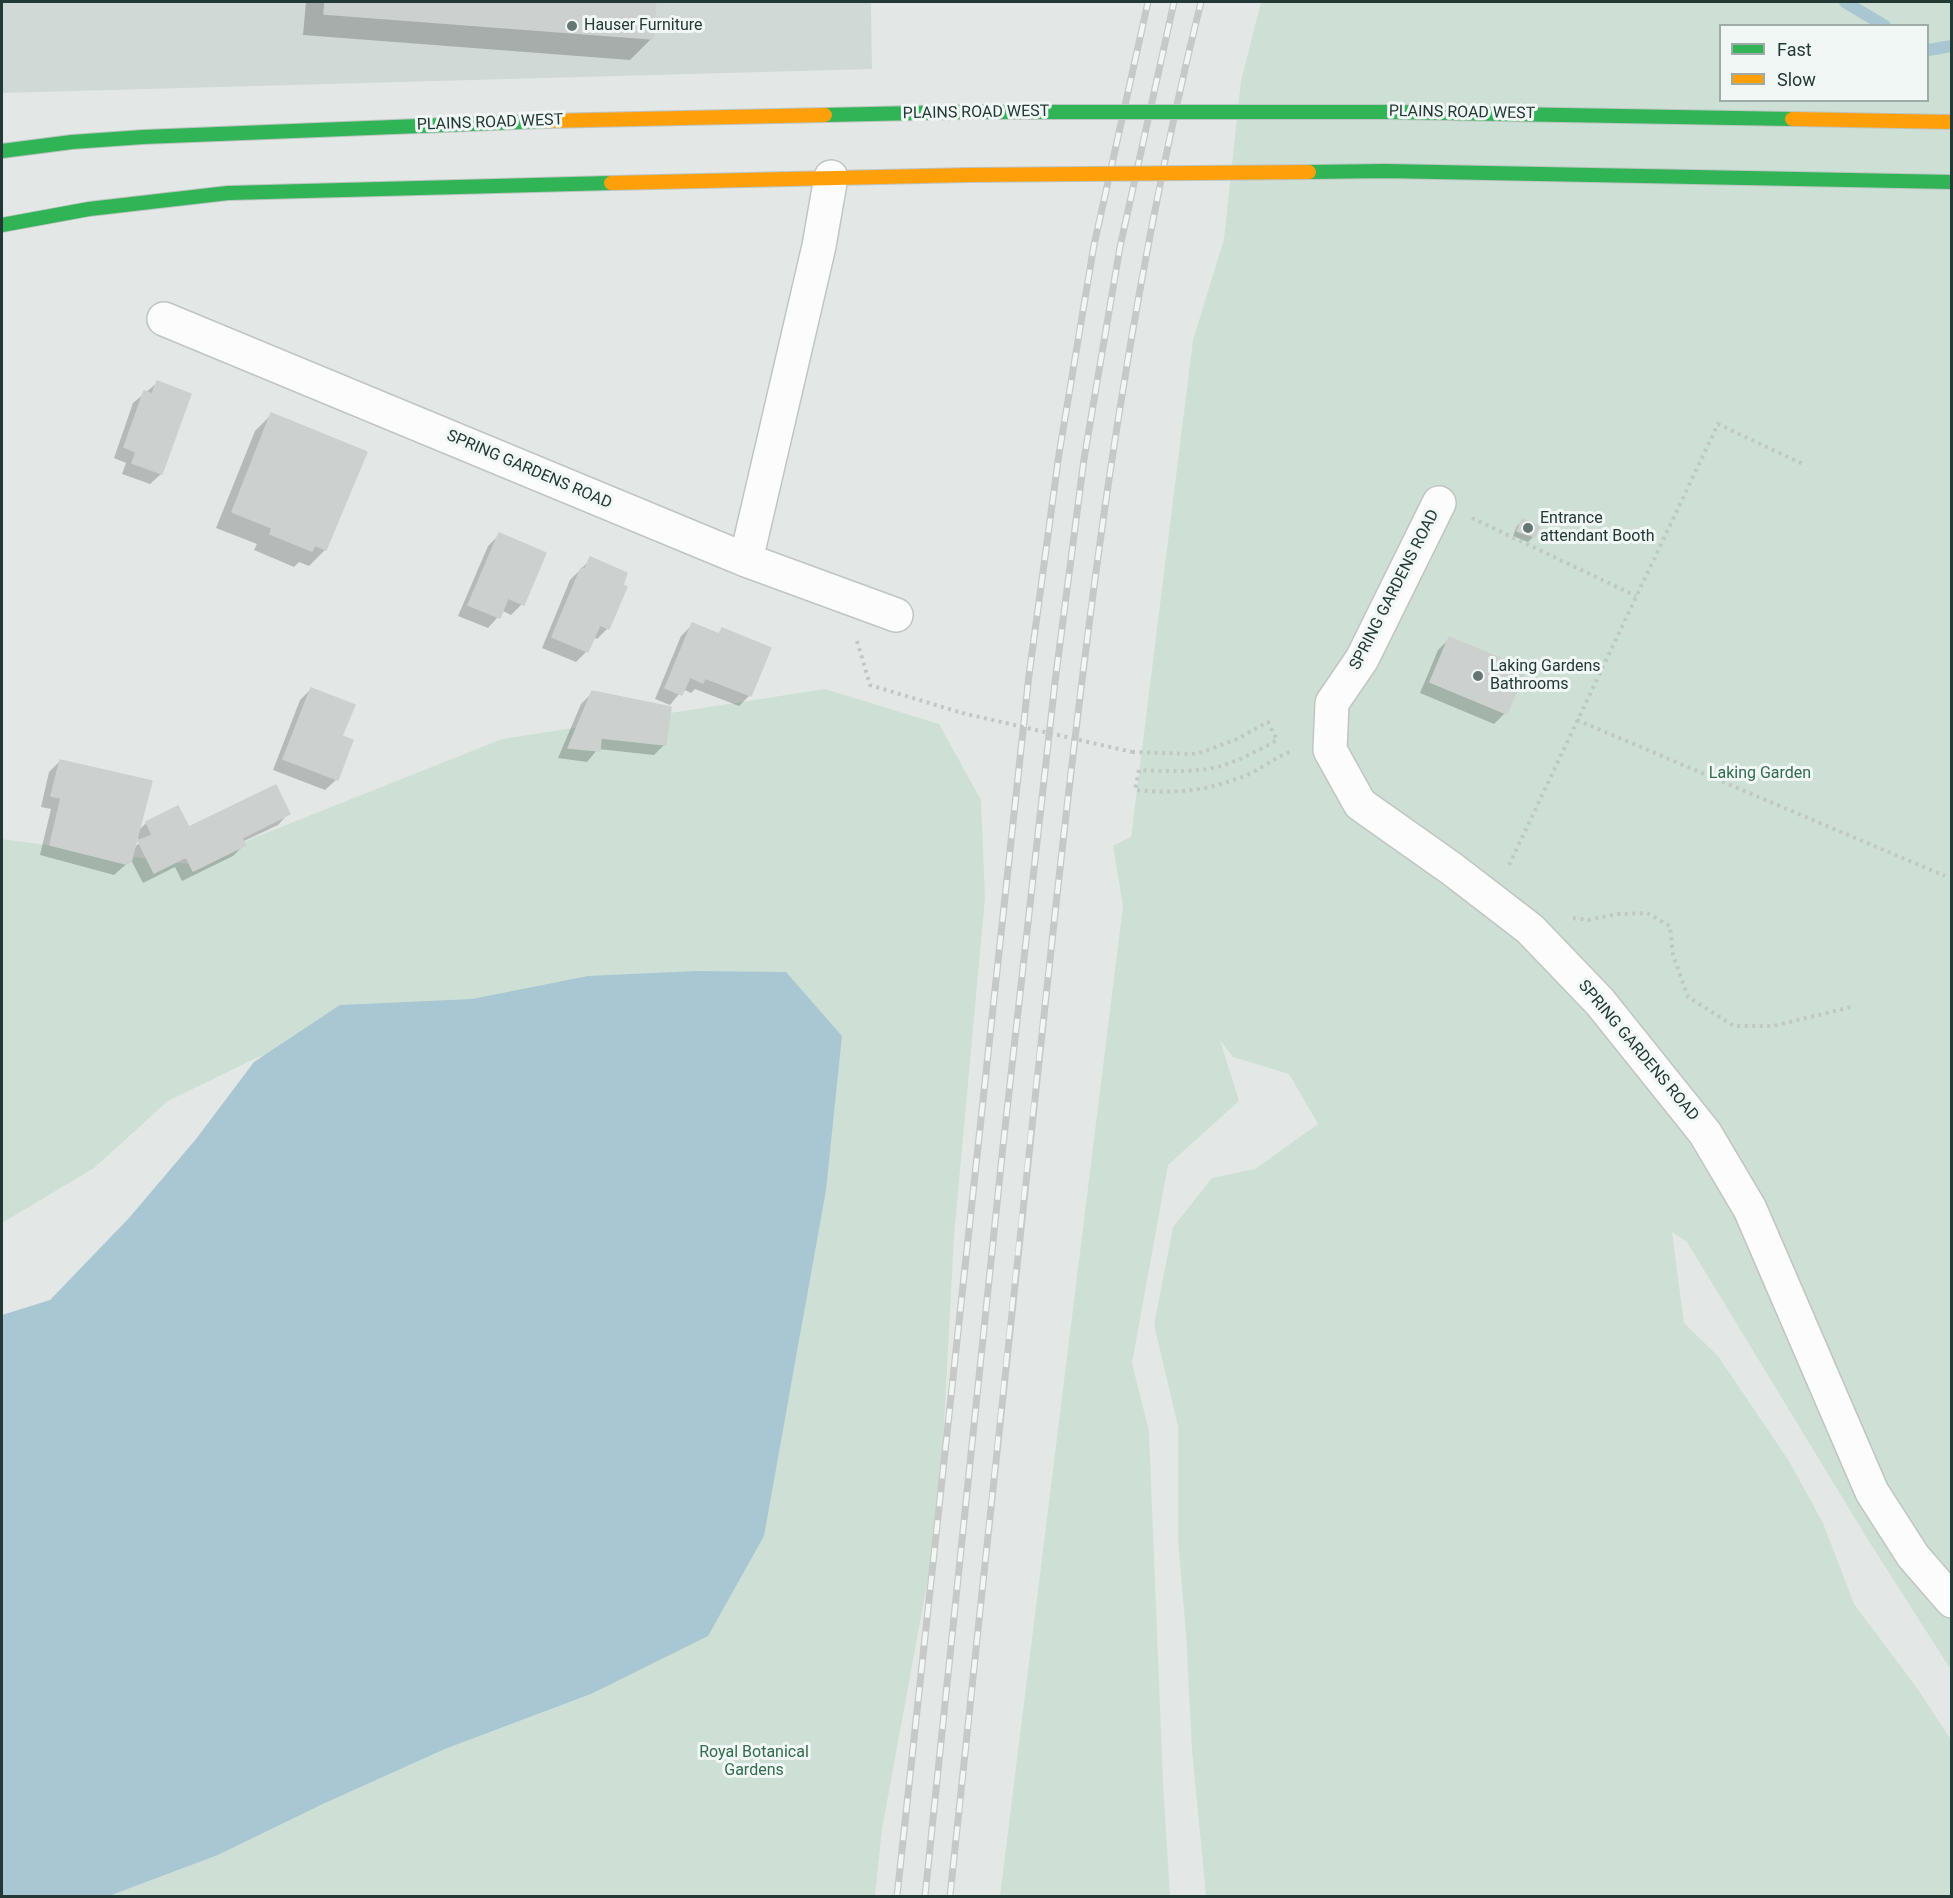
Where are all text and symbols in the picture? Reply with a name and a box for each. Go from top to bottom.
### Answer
place label: Hauser Furniture [584,16,703,36]
marker: Hauser Furniture [565,19,579,33]
legend [1719,24,1929,102]
text: Fast [1777,39,1812,60]
text: Slow [1777,69,1816,90]
street label: PLAINS ROAD WEST [903,102,1049,124]
street label: PLAINS ROAD WEST [1389,102,1535,124]
street label: PLAINS ROAD WEST [416,111,564,135]
street label: SPRING GARDENS ROAD [444,427,614,513]
street label: SPRING GARDENS ROAD [1346,507,1444,673]
place label: Entrance attendant Booth [1540,509,1655,547]
marker: Entrance attendant Booth [1521,521,1535,535]
place label: Laking Gardens Bathrooms [1490,657,1601,695]
marker: Laking Gardens Bathrooms [1471,669,1485,683]
park label: Laking Garden [1709,764,1811,784]
street label: SPRING GARDENS ROAD [1574,977,1702,1125]
park label: Royal Botanical Gardens [699,1743,809,1781]

